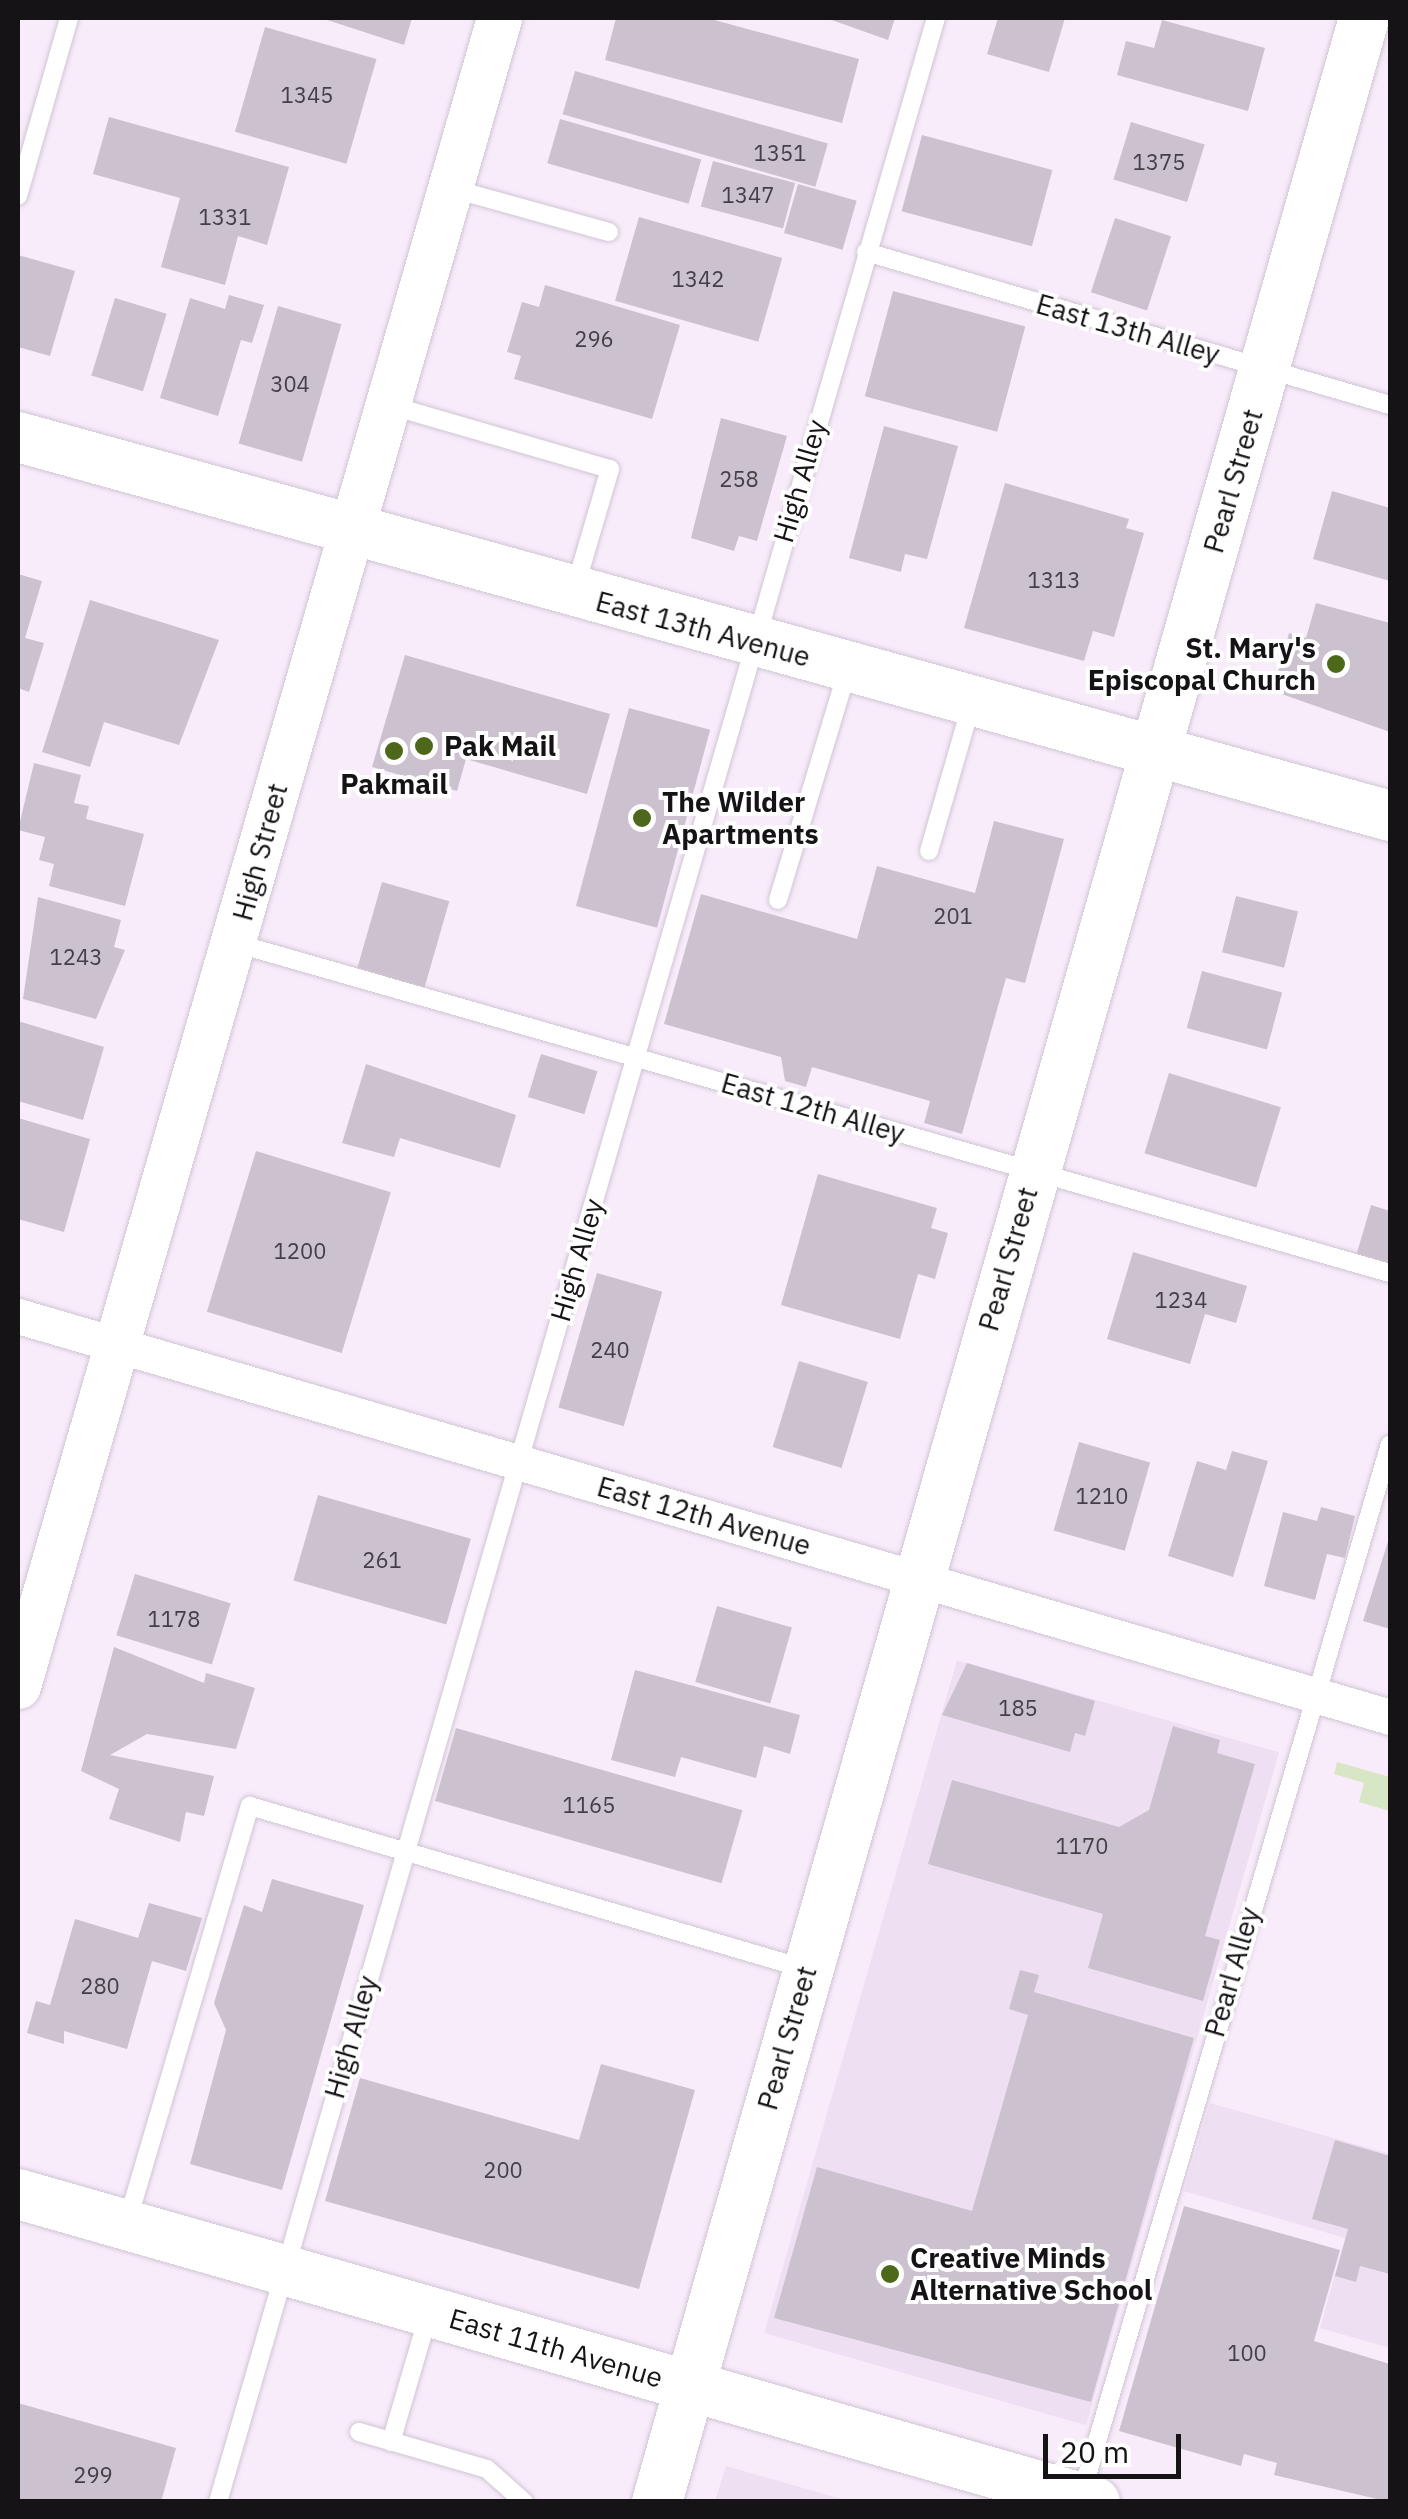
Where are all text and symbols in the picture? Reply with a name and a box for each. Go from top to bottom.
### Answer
house number: 1345 [281,82,333,108]
house number: 1351 [754,140,806,166]
house number: 1375 [1133,149,1185,175]
house number: 1347 [722,182,774,208]
house number: 1331 [199,204,251,230]
house number: 1342 [672,266,724,292]
street label: East 13th Alley [1032,287,1224,371]
house number: 296 [574,326,614,352]
house number: 304 [270,371,310,397]
street label: Pearl Street [1196,405,1270,557]
street label: High Alley [766,416,834,546]
house number: 258 [719,466,759,492]
house number: 1313 [1028,567,1080,593]
street label: East 13th Avenue [592,584,814,674]
place label: St. Mary's Episcopal Church [1088,631,1316,697]
marker: St. Mary's Episcopal Church [1325,653,1347,675]
place label: Pak Mail [444,729,556,763]
marker: Pak Mail [413,735,435,757]
marker: Pakmail [383,740,405,762]
place label: Pakmail [340,767,448,801]
street label: High Street [226,780,294,924]
place label: The Wilder Apartments [662,785,819,851]
marker: The Wilder Apartments [631,807,653,829]
house number: 201 [933,903,973,929]
house number: 1243 [50,944,102,970]
street label: East 12th Alley [717,1066,909,1150]
street label: Pearl Street [971,1183,1045,1335]
street label: High Alley [543,1195,611,1325]
house number: 1200 [274,1238,326,1264]
house number: 1234 [1155,1287,1207,1313]
house number: 240 [590,1337,630,1363]
street label: East 12th Avenue [593,1469,815,1563]
house number: 1210 [1076,1483,1128,1509]
house number: 261 [362,1547,402,1573]
house number: 1178 [148,1606,200,1632]
house number: 185 [998,1695,1038,1721]
house number: 1165 [563,1792,615,1818]
house number: 1170 [1056,1833,1108,1859]
street label: Pearl Alley [1197,1903,1267,2041]
street label: Pearl Street [750,1962,824,2114]
street label: High Alley [317,1972,385,2102]
house number: 280 [80,1973,120,1999]
house number: 200 [483,2157,523,2183]
place label: Creative Minds Alternative School [910,2241,1152,2307]
marker: Creative Minds Alternative School [879,2263,901,2285]
street label: East 11th Avenue [445,2301,667,2395]
house number: 100 [1227,2340,1267,2366]
scale bar [1048,2414,1186,2476]
text: 20 m [1060,2432,1129,2471]
house number: 299 [73,2462,113,2488]

